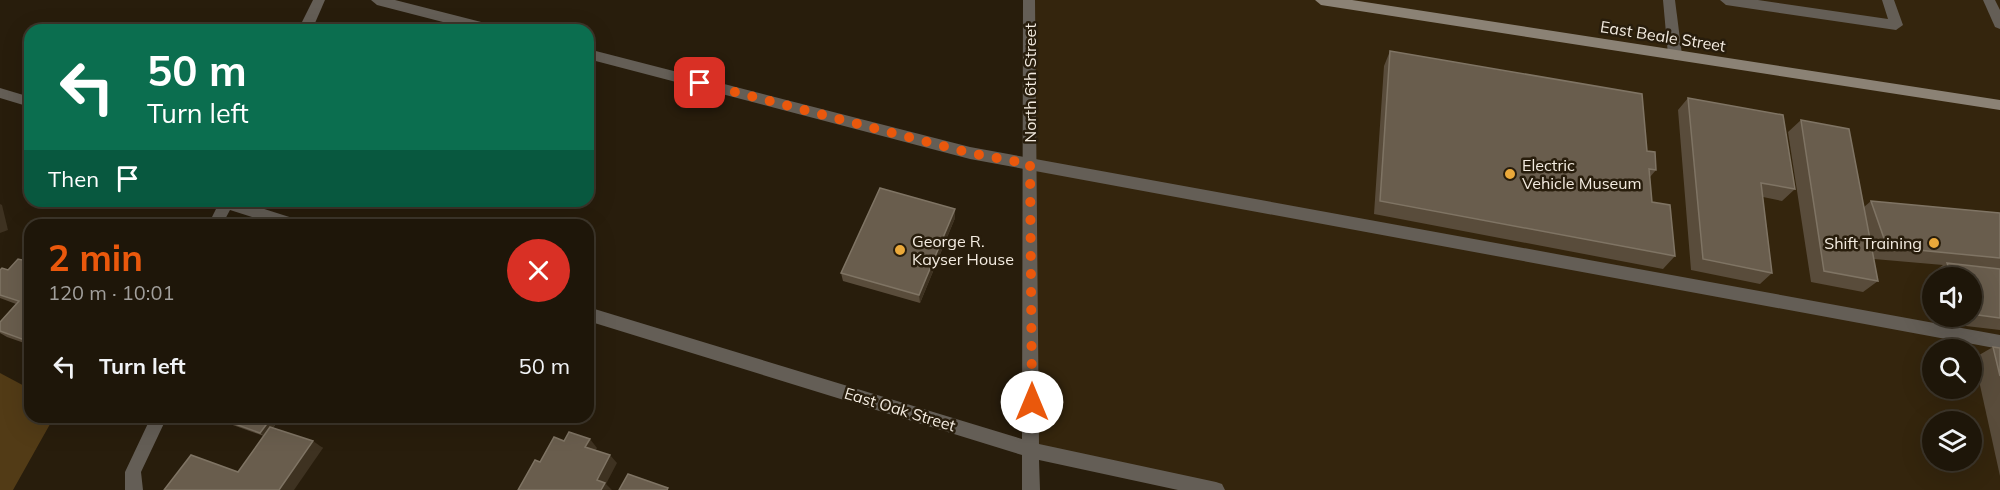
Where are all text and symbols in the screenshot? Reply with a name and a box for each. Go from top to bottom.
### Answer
street label: East Beale Street [1599,16,1727,56]
street label: North 6th Street [1020,23,1040,143]
text: 50 m [147,44,247,97]
icon: left [48,48,126,126]
pin [674,57,725,108]
icon: arrive [683,66,716,99]
text: Turn left [147,96,249,130]
place label: Electric Vehicle Museum [1522,155,1642,193]
icon: arrive [111,162,144,195]
text: Then [48,165,99,193]
marker: Electric Vehicle Museum [1503,167,1517,181]
place label: George R. Kayser House [912,231,1014,269]
place label: Shift Training [1824,233,1922,253]
text: 2 min [48,235,143,280]
marker: Shift Training [1927,236,1941,250]
button: close [507,239,570,302]
marker: George R. Kayser House [893,243,907,257]
map controls [1922,267,1982,471]
button: sound [1922,267,1982,327]
text: 120 m · 10:01 [48,280,174,305]
button: search [1922,339,1982,399]
icon: left [48,350,81,383]
text: Turn left [99,352,186,380]
text: 50 m [519,352,570,380]
position arrow [1000,370,1064,434]
street label: East Oak Street [842,383,958,436]
button: layers [1922,411,1982,471]

